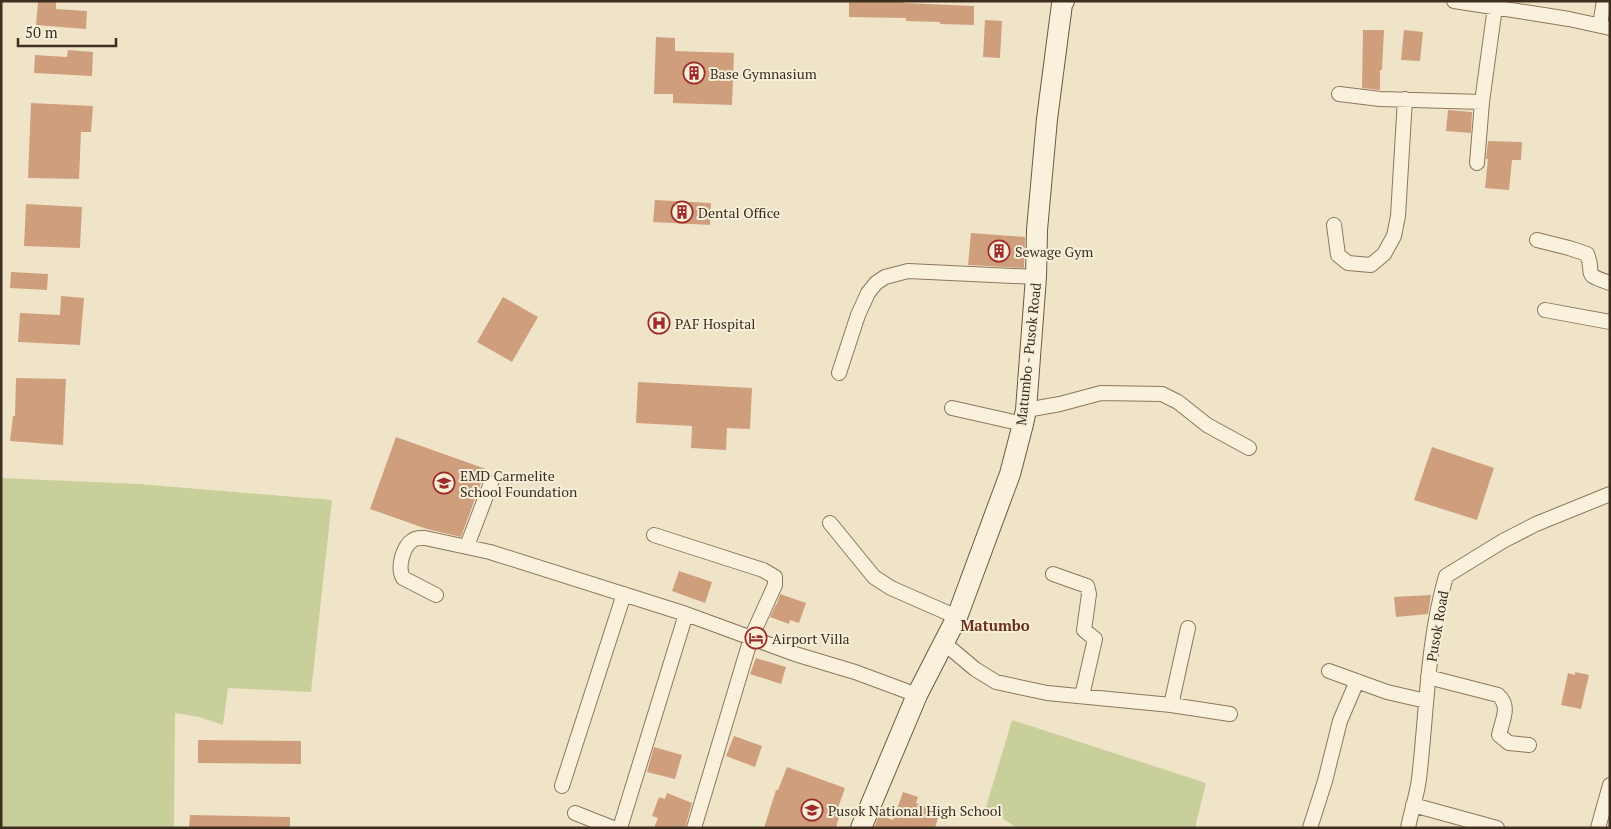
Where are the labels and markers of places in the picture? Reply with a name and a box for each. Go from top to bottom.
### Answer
building icon: Base Gymnasium [682,61,706,85]
place label: Base Gymnasium [710,64,817,83]
building icon: Dental Office [670,200,694,224]
place label: Dental Office [698,203,780,222]
building icon: Sewage Gym [987,239,1011,263]
place label: Sewage Gym [1015,242,1093,261]
hospital icon: PAF Hospital [647,311,671,335]
place label: PAF Hospital [675,314,756,333]
place label: EMD Carmelite School Foundation [460,466,578,501]
school or university icon: EMD Carmelite School Foundation [432,471,456,495]
hotel icon: Airport Villa [744,626,768,650]
place label: Airport Villa [772,629,850,648]
school or university icon: Pusok National High School [800,798,824,822]
place label: Pusok National High School [828,801,1002,820]

